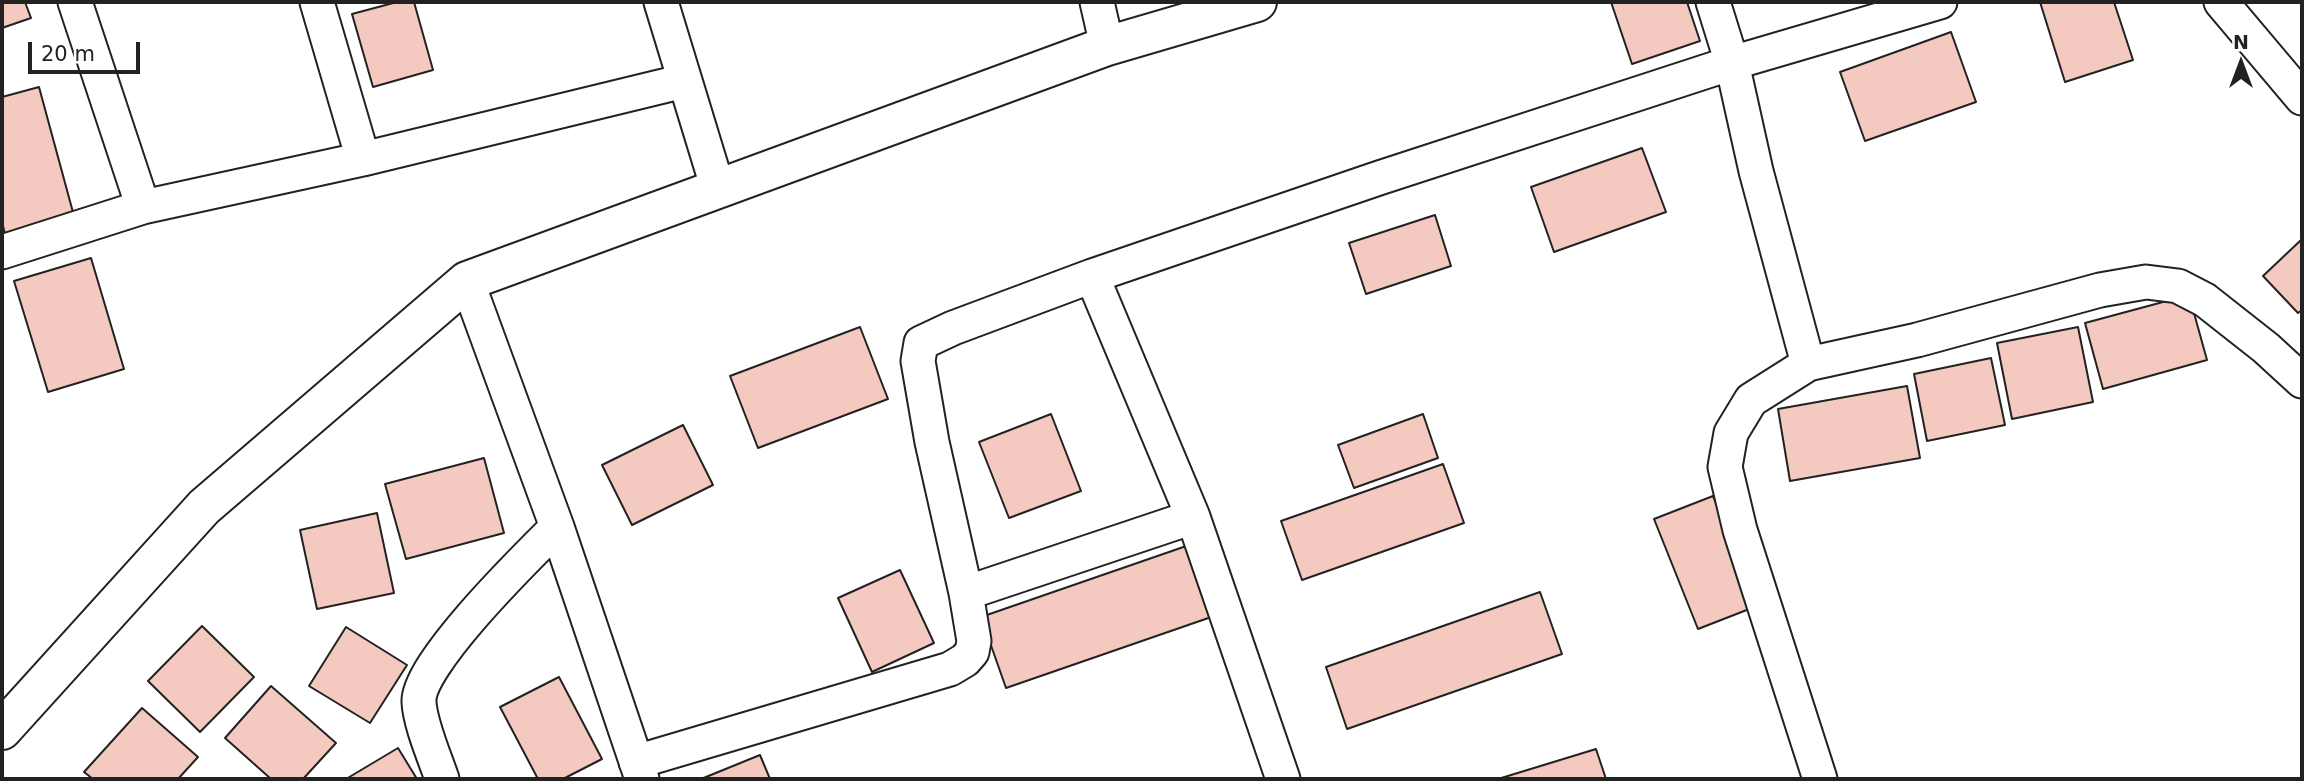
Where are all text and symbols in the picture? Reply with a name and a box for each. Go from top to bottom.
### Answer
scale bar [32,28,144,72]
north arrow [2206,28,2276,98]
text: N [2233,31,2249,53]
text: 20 m [41,42,95,66]

